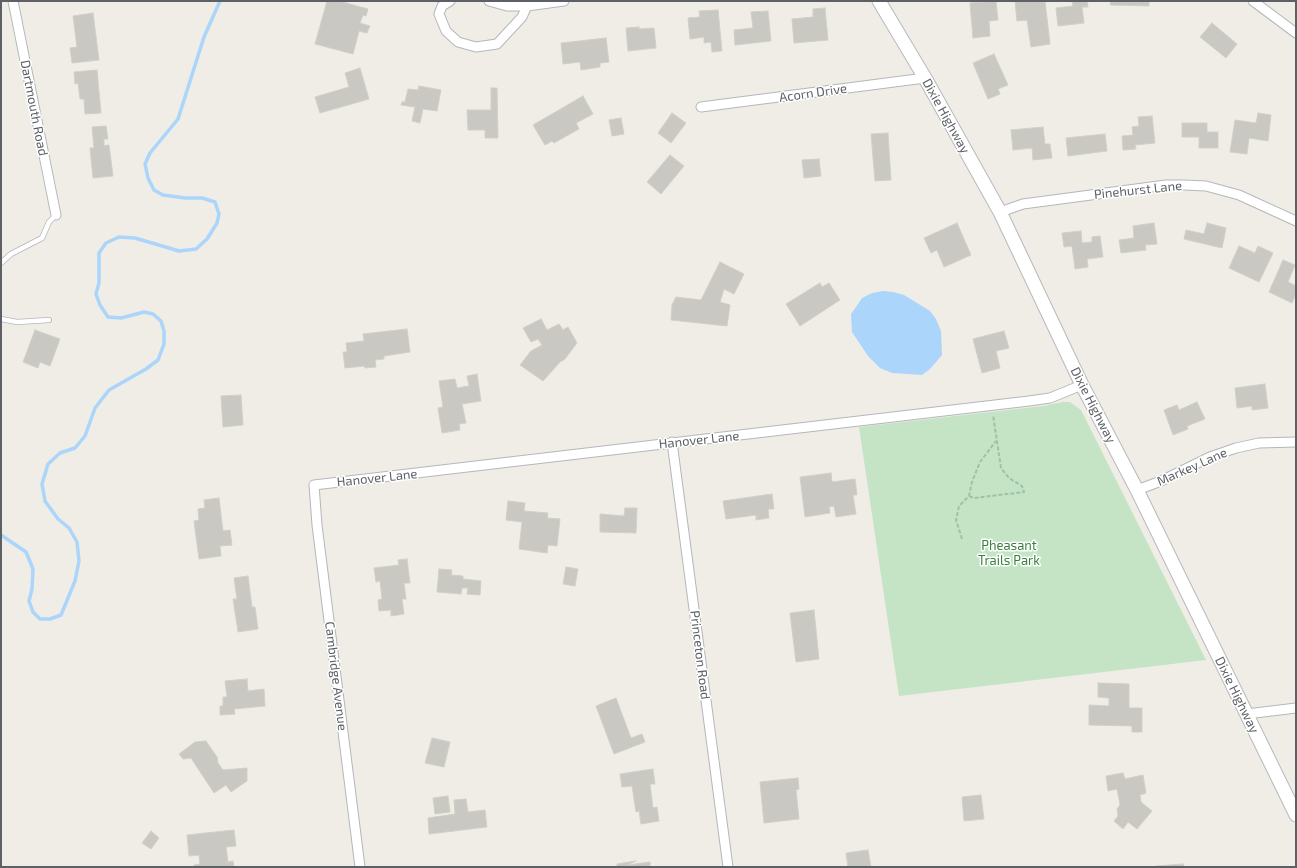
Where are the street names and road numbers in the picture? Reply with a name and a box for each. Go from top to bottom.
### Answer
street label: Dartmouth Road [17,59,51,157]
street label: Dixie Highway [919,76,973,156]
street label: Acorn Drive [778,81,848,105]
street label: Pinehurst Lane [1093,178,1183,202]
street label: Dixie Highway [1067,364,1119,446]
street label: Hanover Lane [658,428,740,452]
street label: Markey Lane [1154,445,1230,489]
street label: Hanover Lane [336,466,418,490]
street label: Princeton Road [687,610,713,700]
street label: Cambridge Avenue [322,621,350,731]
street label: Dixie Highway [1212,654,1262,736]

